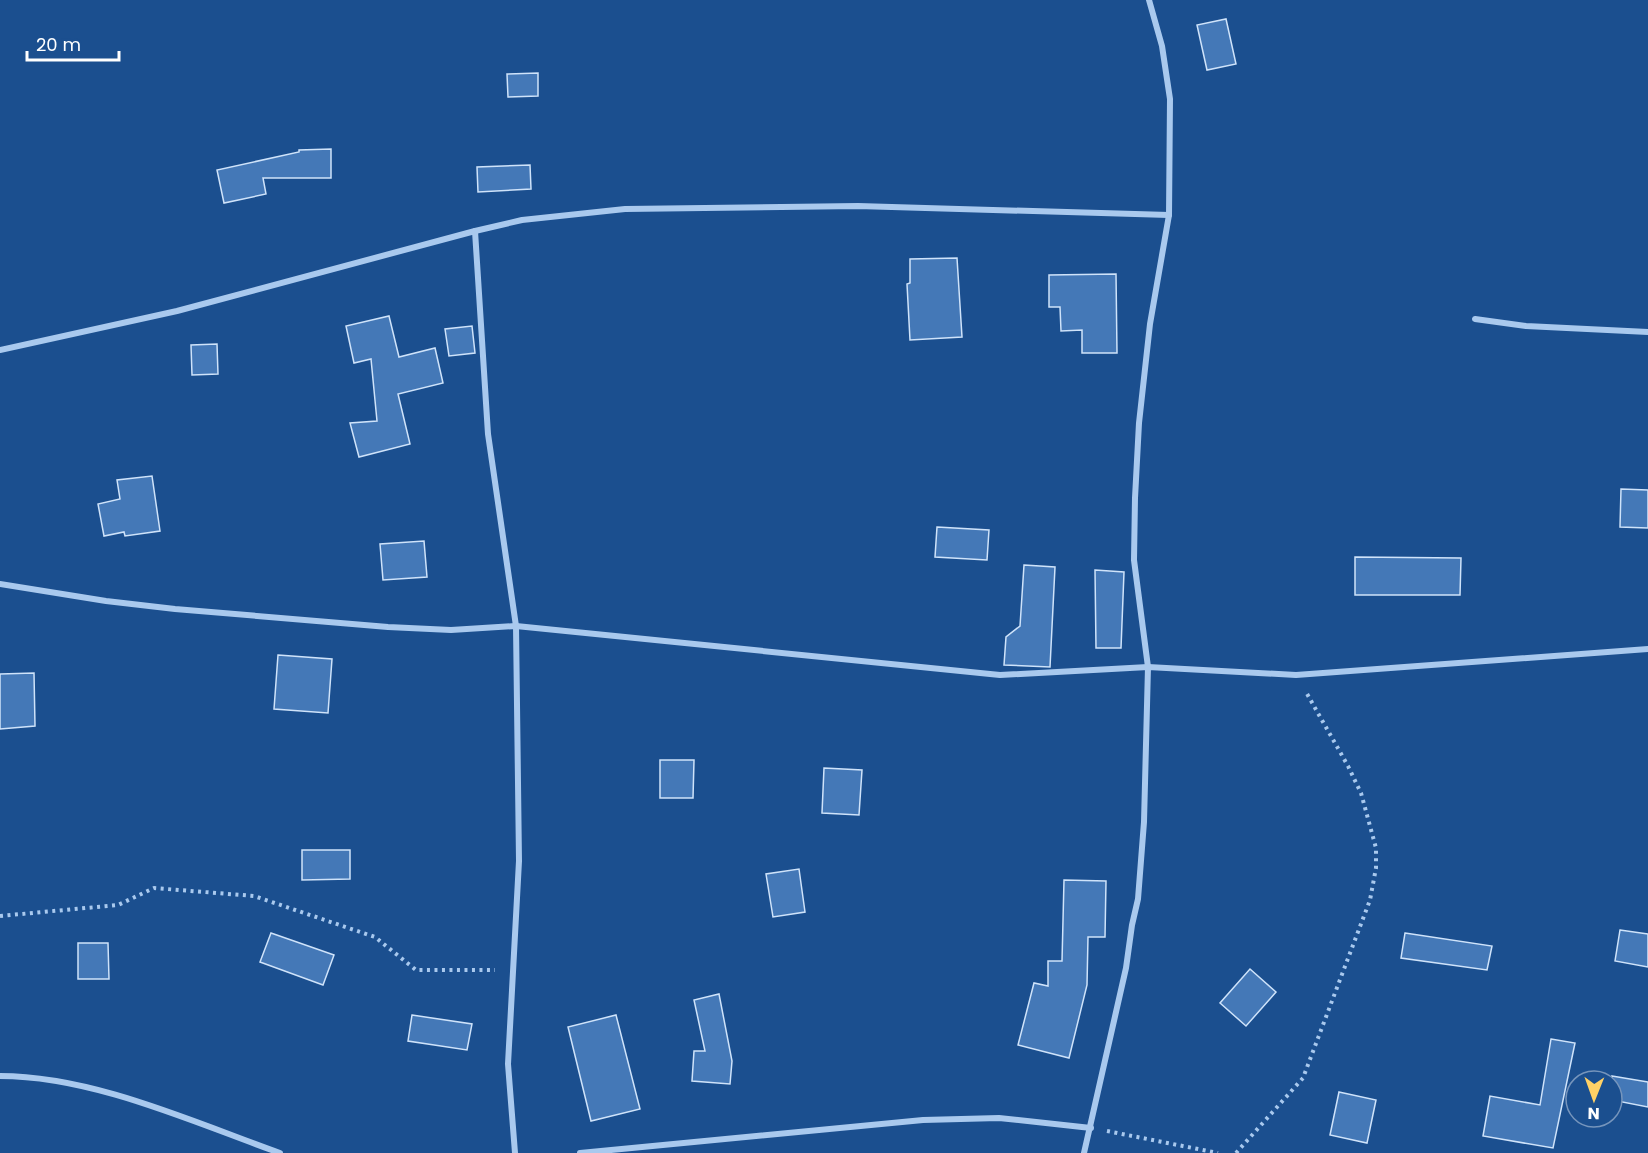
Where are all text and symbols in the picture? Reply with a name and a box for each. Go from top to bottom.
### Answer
scale bar [27,24,118,62]
text: 20 m [36,32,81,57]
north arrow [1564,1069,1624,1129]
text: N [1588,1102,1600,1125]

